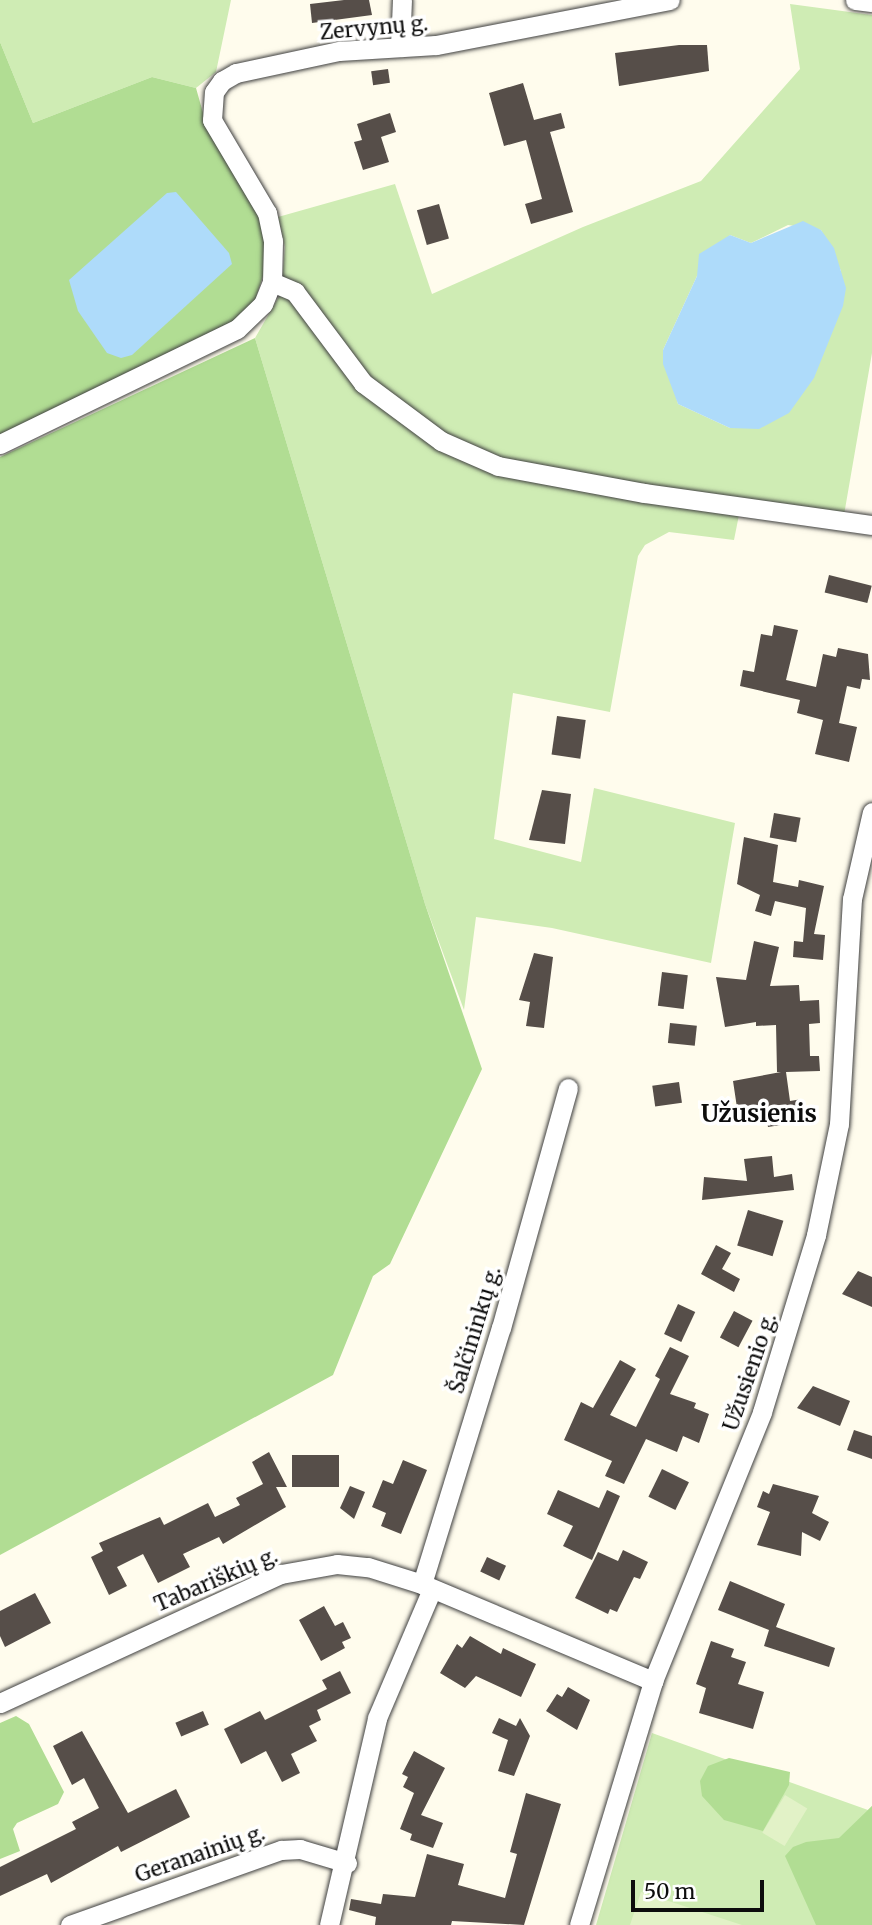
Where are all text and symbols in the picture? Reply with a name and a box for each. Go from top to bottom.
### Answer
street label: Zervynų g. [319,11,429,45]
district label: Užusienis [701,1100,817,1128]
street label: Šalčininkų g. [444,1263,506,1397]
street label: Užusienio g. [718,1310,782,1434]
street label: Tabariškių g. [150,1543,282,1617]
street label: Geranainių g. [132,1820,268,1888]
scale bar [634,1866,767,1910]
text: 50 m [644,1878,695,1905]

